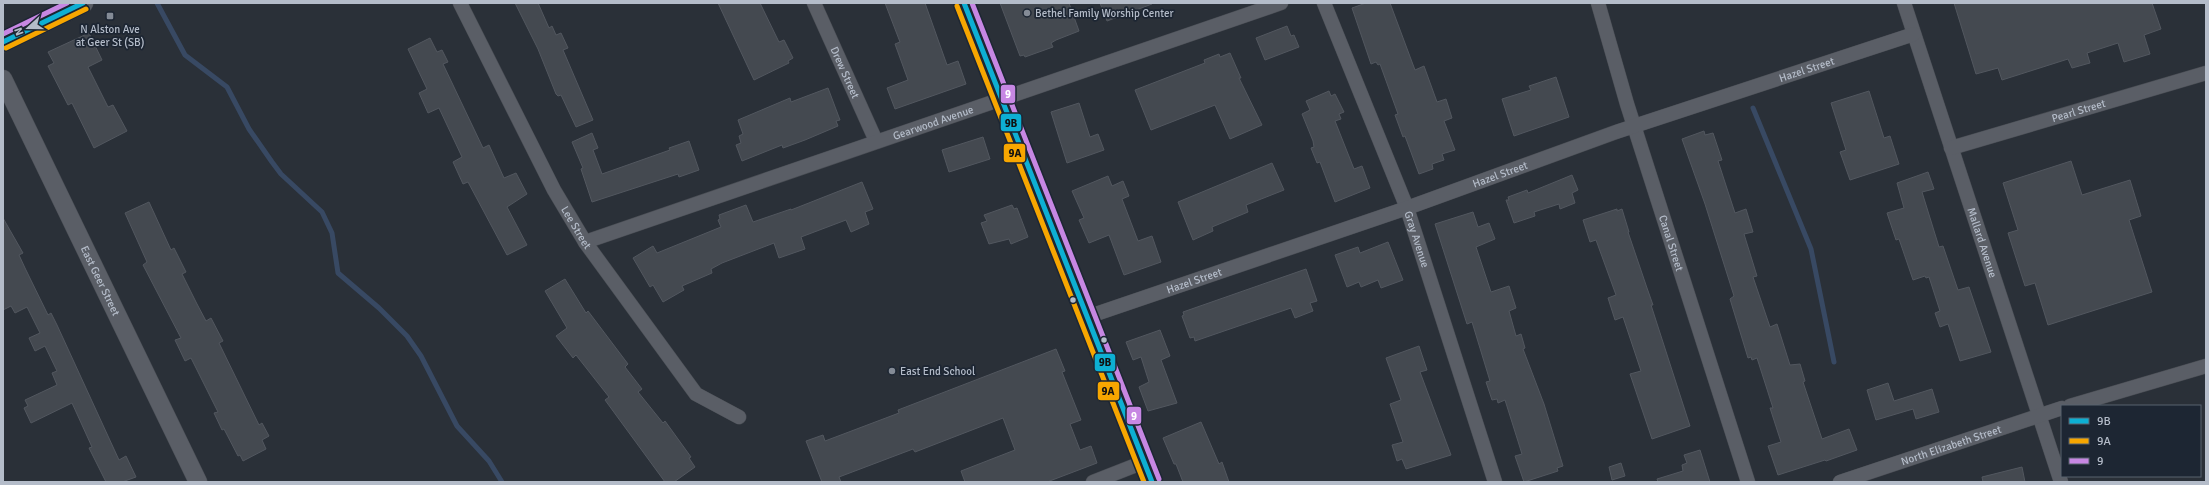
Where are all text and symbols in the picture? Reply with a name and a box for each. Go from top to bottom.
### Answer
place label: Bethel Family Worship Center [1035,7,1174,20]
north arrow [8,8,48,48]
marker: Bethel Family Worship Center [1022,8,1032,18]
marker: N Alston Ave at Geer St (SB) [105,11,115,21]
place label: N Alston Ave at Geer St (SB) [76,23,144,49]
text: N [12,26,27,37]
street label: Drew Street [827,45,862,101]
street label: Hazel Street [1777,55,1836,85]
line badge: 9 [1000,84,1016,104]
text: 9 [1005,88,1011,101]
street label: Pearl Street [2050,97,2107,125]
street label: Gearwood Avenue [891,103,975,143]
line badge: 9B [1000,113,1022,132]
text: 9B [1005,117,1018,130]
line badge: 9A [1003,143,1026,163]
text: 9A [1009,147,1021,160]
street label: Hazel Street [1471,159,1530,191]
street label: Lee Street [558,204,594,252]
street label: Mallard Avenue [1964,206,2000,279]
street label: Gray Avenue [1401,210,1432,269]
street label: Canal Street [1656,213,1686,273]
street label: East Geer Street [78,244,123,318]
street label: Hazel Street [1165,266,1224,296]
unlabelled marker [1068,295,1078,305]
unlabelled marker [1099,335,1109,345]
line badge: 9B [1094,353,1116,372]
text: 9B [1099,356,1112,369]
place label: East End School [900,365,975,378]
marker: East End School [887,366,897,376]
line badge: 9A [1097,381,1120,401]
text: 9A [1102,385,1114,398]
legend [2061,405,2201,477]
line badge: 9 [1126,406,1142,425]
text: 9 [1131,410,1137,423]
text: 9B [2097,414,2111,429]
street label: North Elizabeth Street [1899,423,2003,468]
text: 9A [2097,434,2111,449]
text: 9 [2097,454,2103,469]

